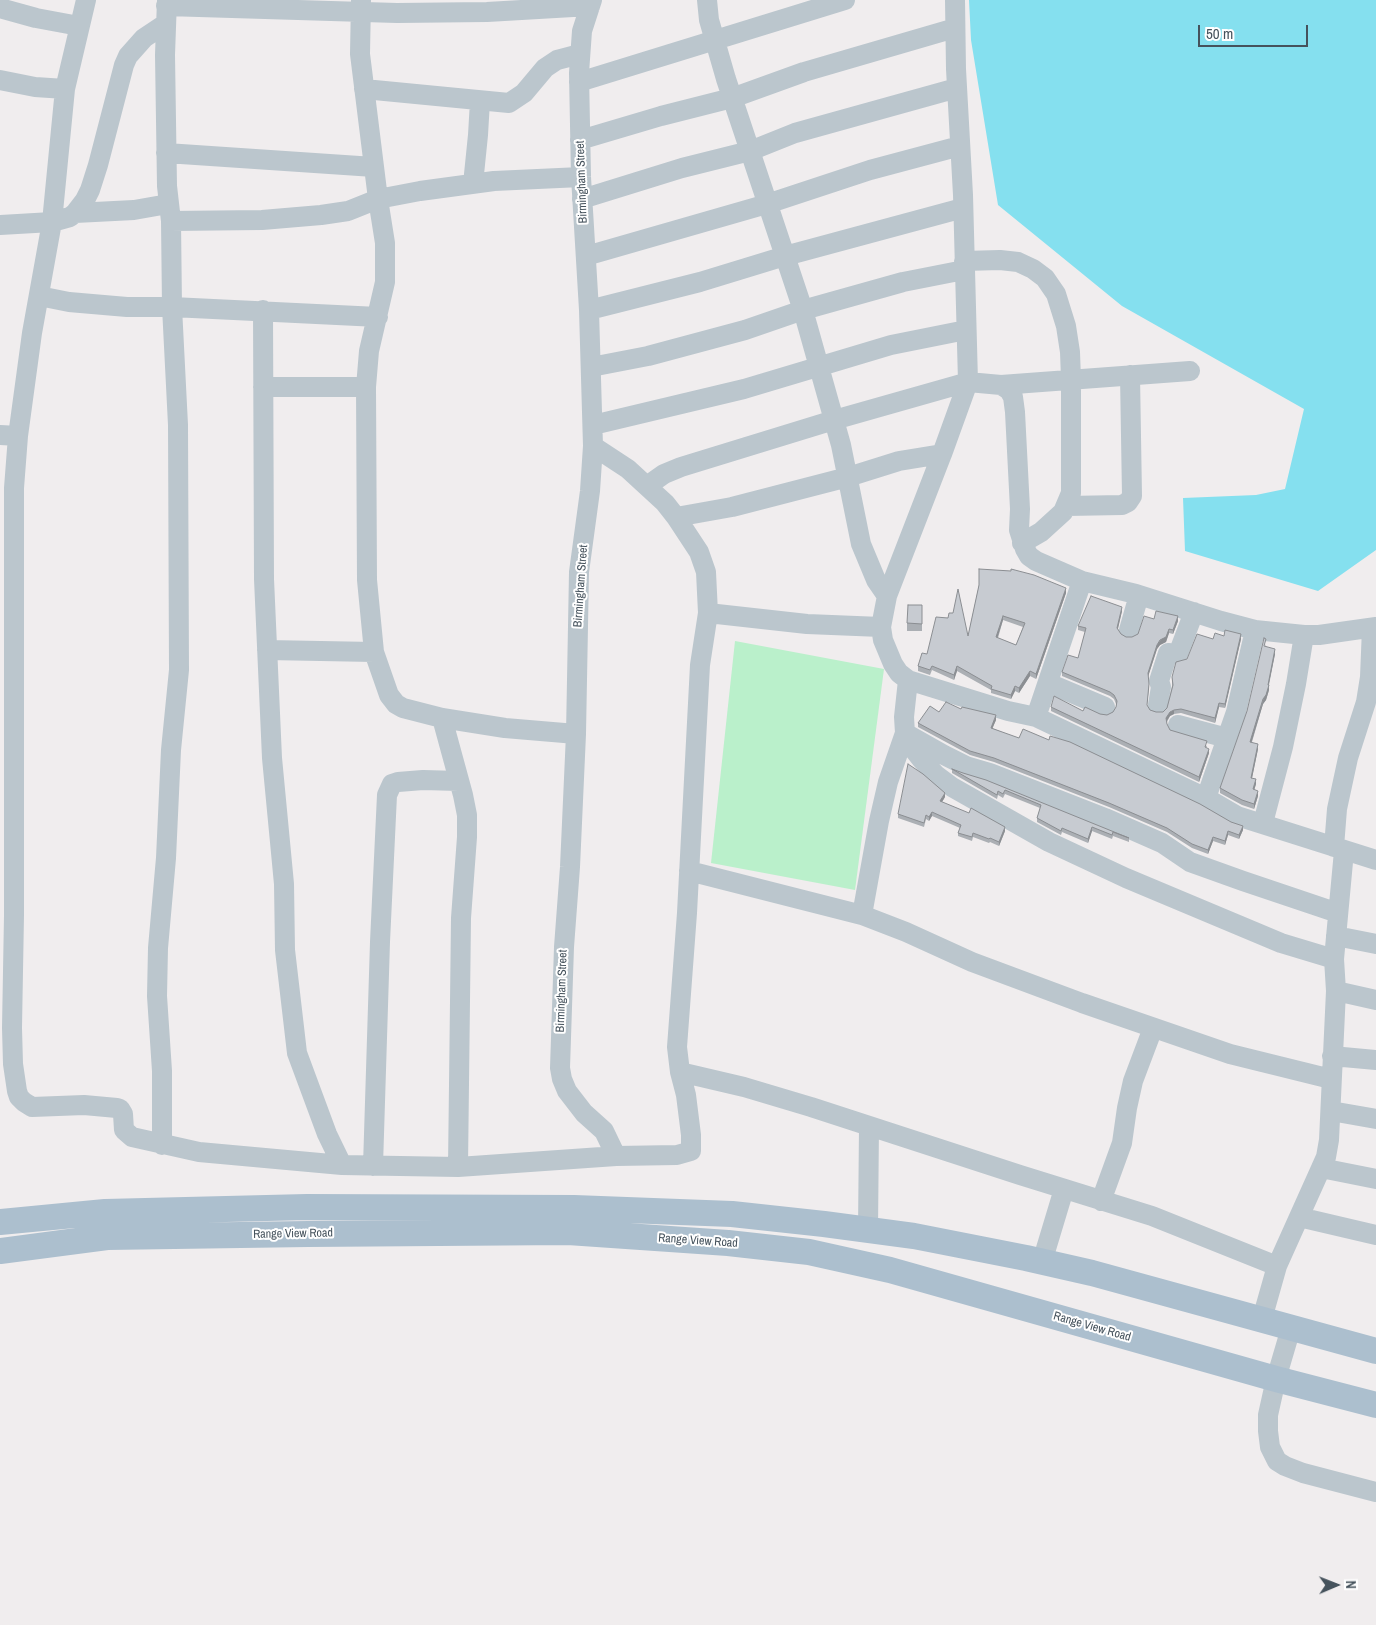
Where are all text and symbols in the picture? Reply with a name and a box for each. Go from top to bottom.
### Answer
scale bar [1201,15,1311,47]
text: 50 m [1206,23,1233,44]
street label: Birmingham Street [573,140,591,224]
street label: Birmingham Street [571,544,591,628]
street label: Birmingham Street [553,949,571,1033]
street label: Range View Road [253,1226,333,1242]
street label: Range View Road [658,1231,738,1251]
street label: Range View Road [1052,1309,1132,1345]
north arrow [1311,1560,1361,1610]
text: N [1342,1580,1360,1589]

